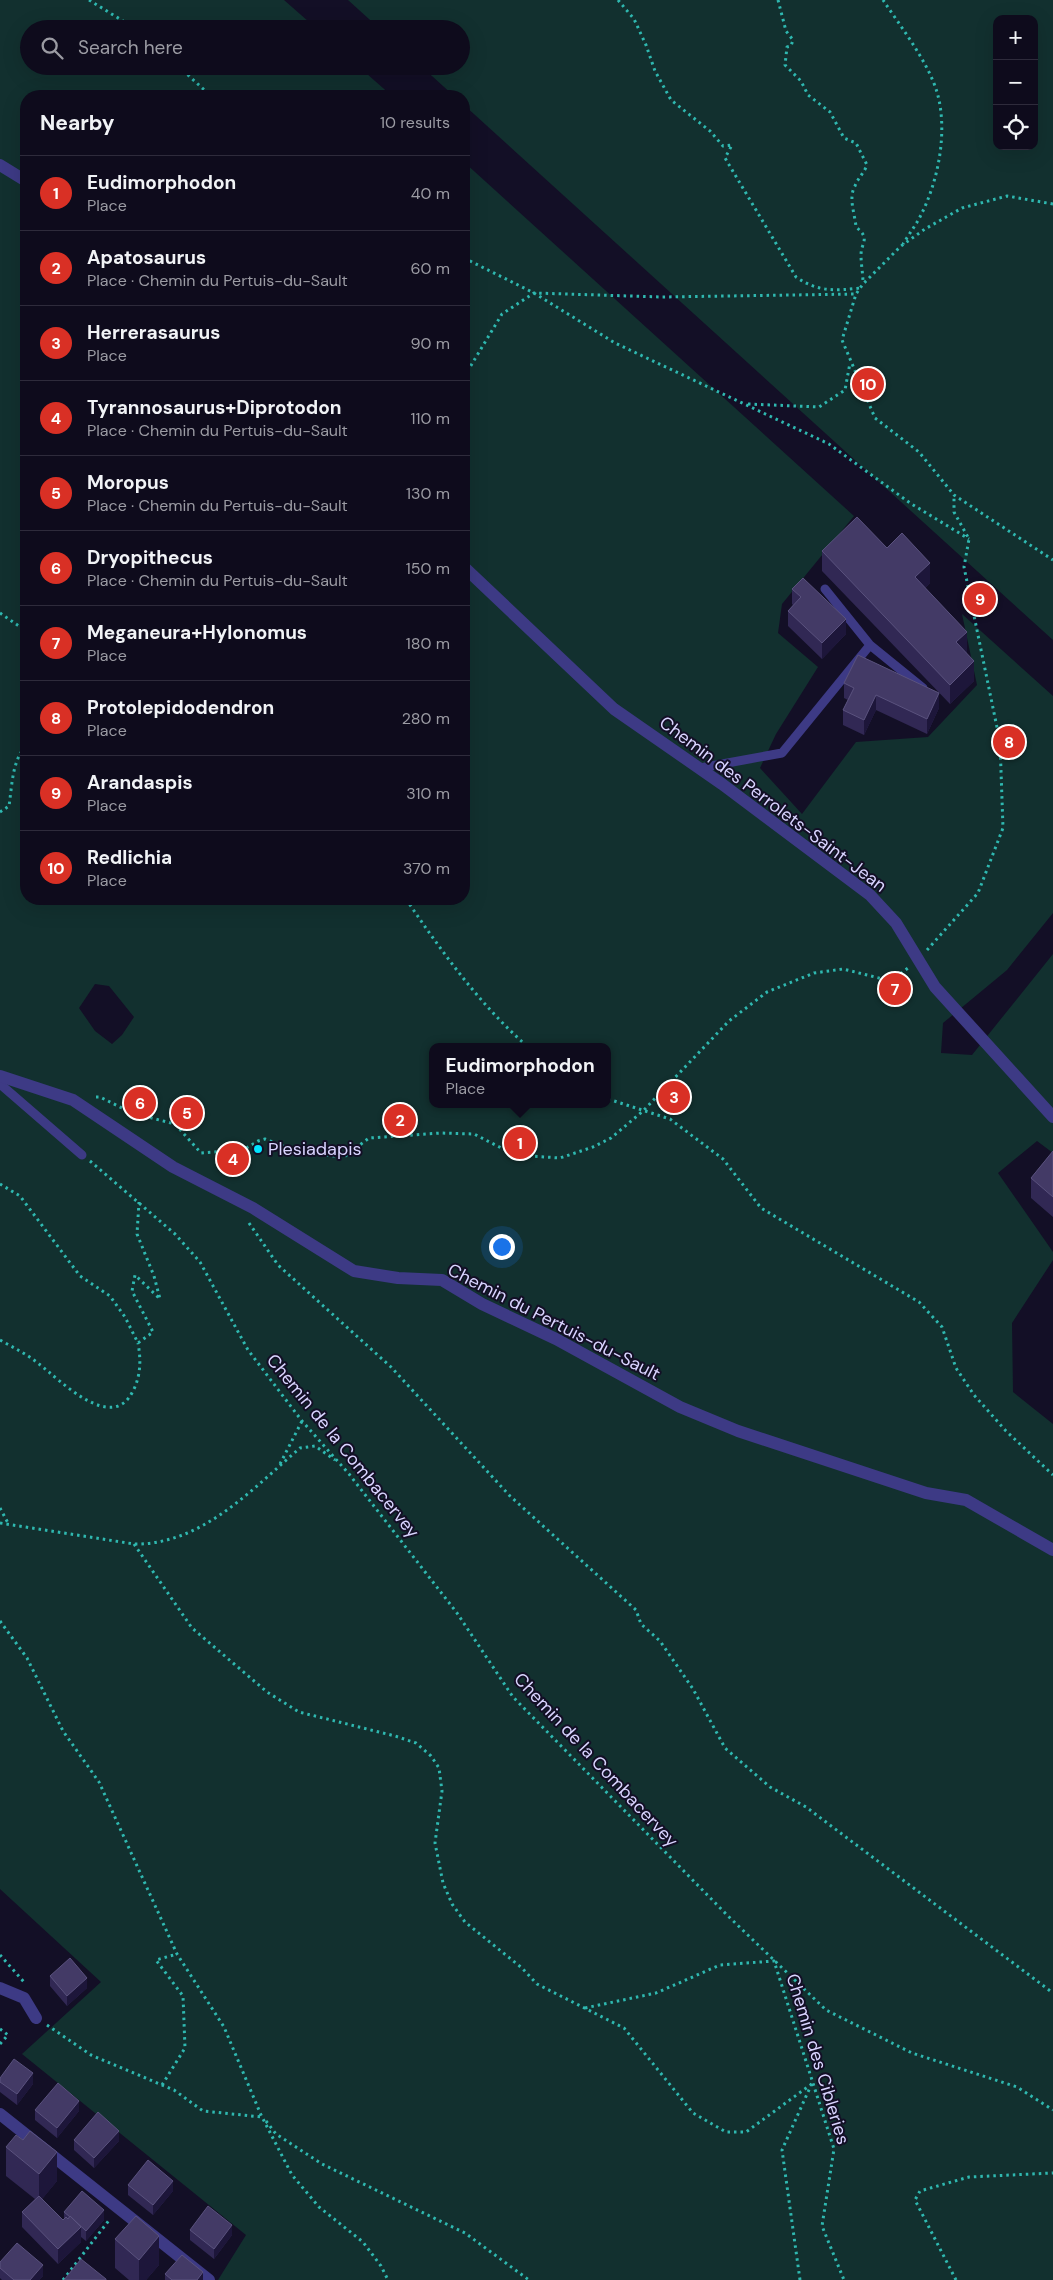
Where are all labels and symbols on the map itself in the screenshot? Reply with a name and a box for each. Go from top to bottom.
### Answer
pin: 10 [852,365,884,403]
pin: 9 [964,580,996,618]
street label: Chemin des Perrolets-Saint-Jean [654,710,892,898]
pin: 8 [993,723,1025,761]
pin: 7 [879,970,911,1008]
pin: 3 [658,1078,690,1116]
pin: 6 [124,1084,156,1122]
pin: 5 [171,1094,203,1132]
pin: 2 [384,1101,416,1139]
pin: 1 [504,1124,536,1162]
place label: Plesiadapis [268,1137,362,1161]
pin: 4 [217,1140,249,1178]
marker: Plesiadapis [252,1143,264,1155]
your location [489,1234,515,1260]
street label: Chemin du Pertuis-du-Sault [444,1258,664,1386]
street label: Chemin de la Combacervey [261,1349,425,1543]
street label: Chemin de la Combacervey [509,1667,683,1853]
street label: Chemin des Cibleries [781,1971,855,2147]

